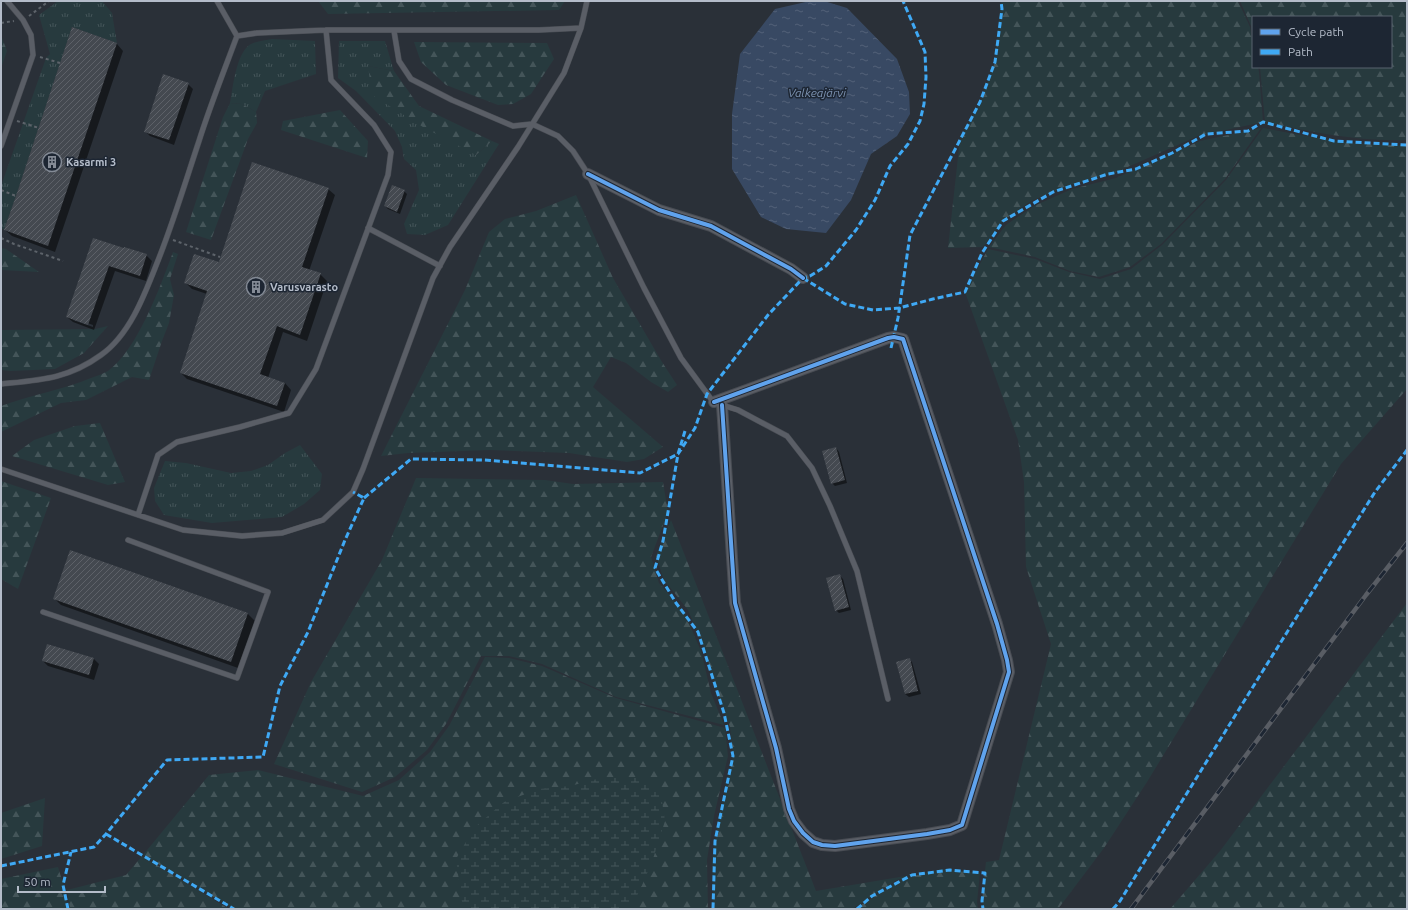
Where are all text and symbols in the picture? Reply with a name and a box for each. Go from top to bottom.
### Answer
legend [1252,16,1392,68]
text: Cycle path [1288,25,1344,38]
text: Path [1288,45,1313,58]
water label: Valkeajärvi [788,86,847,99]
building icon: Kasarmi 3 [41,151,63,173]
place label: Kasarmi 3 [66,156,116,168]
building icon: Varusvarasto [245,276,267,298]
place label: Varusvarasto [270,281,338,293]
scale bar [18,868,105,894]
text: 50 m [24,875,51,888]

